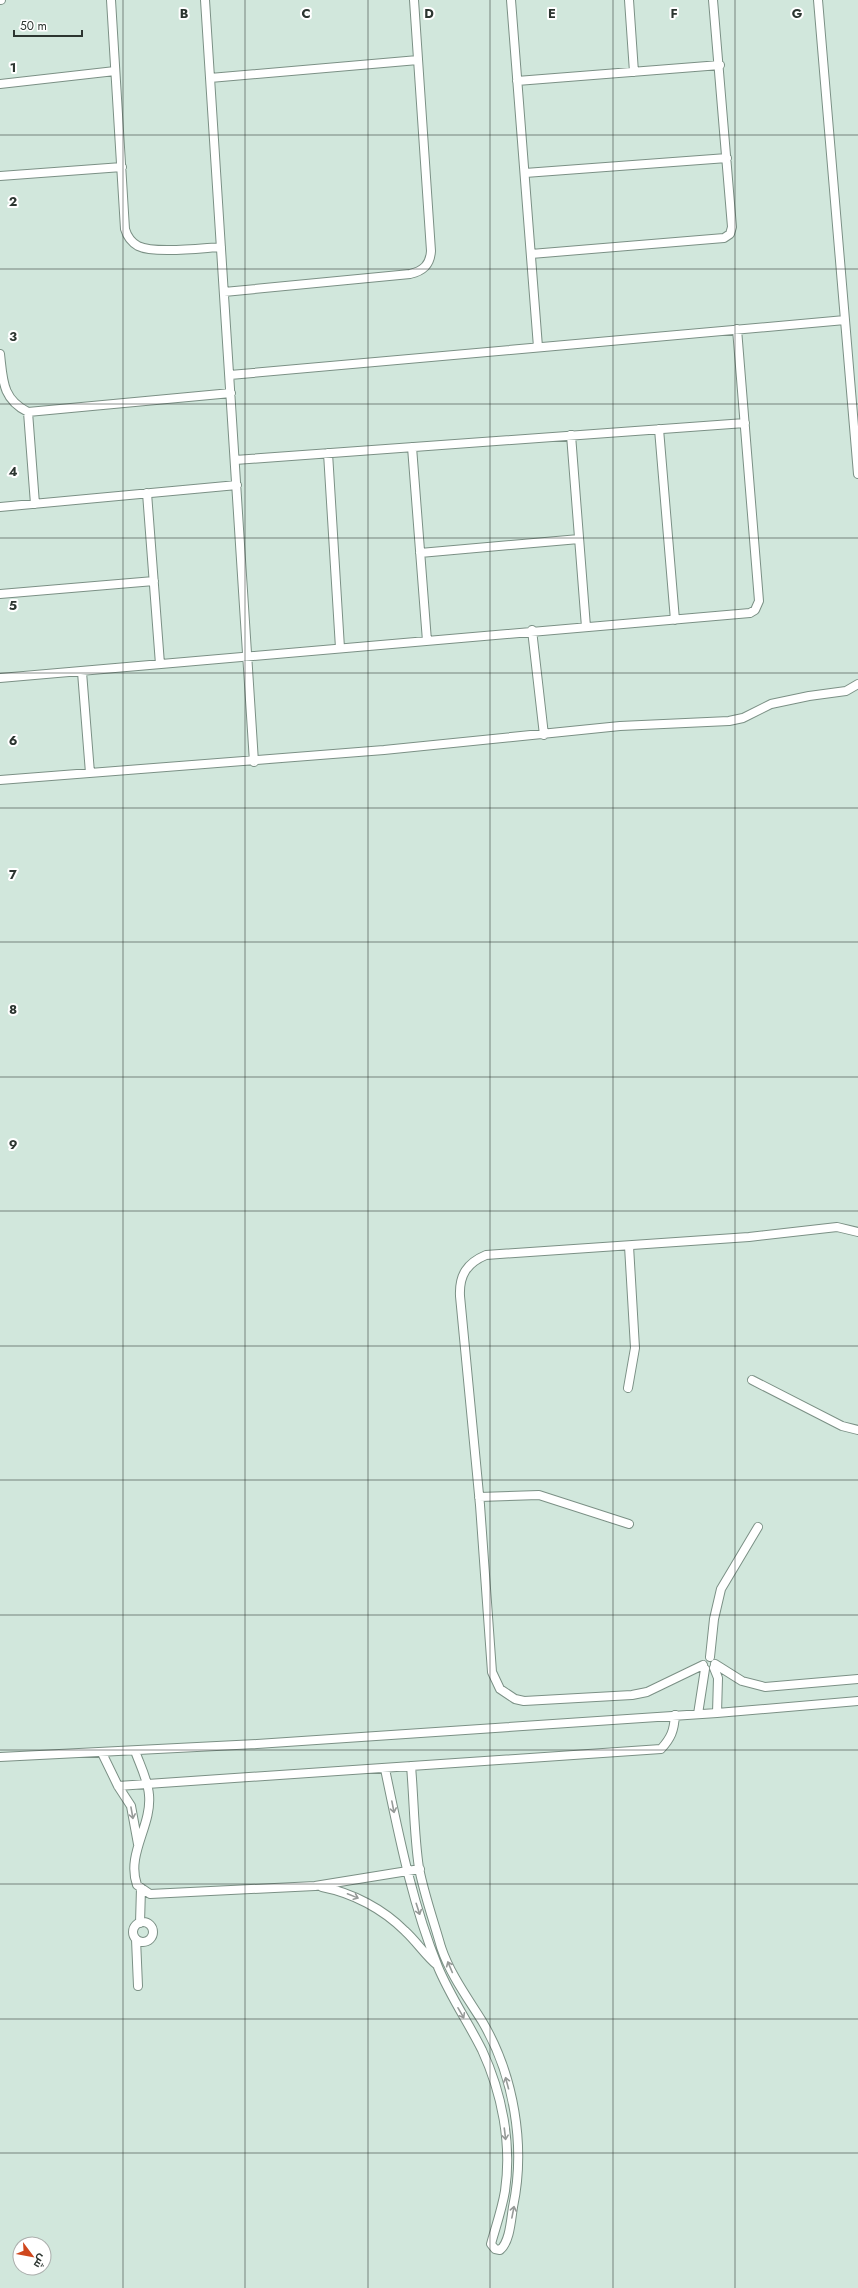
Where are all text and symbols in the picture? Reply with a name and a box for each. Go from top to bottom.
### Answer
text: B [180,4,189,23]
text: C [301,4,311,23]
text: D [424,4,434,23]
text: E [548,4,556,23]
text: F [670,4,678,23]
text: G [792,4,803,23]
scale bar [14,12,82,38]
text: 50 m [20,17,47,35]
text: 1 [10,58,16,77]
text: 2 [9,192,17,211]
text: 3 [9,327,17,346]
text: 4 [8,462,18,481]
text: 5 [9,596,17,615]
text: 6 [9,731,18,750]
text: 7 [9,865,17,884]
text: 8 [9,1000,17,1019]
text: 9 [9,1135,18,1154]
one-way arrow [389,1800,397,1813]
one-way arrow [129,1806,137,1819]
one-way arrow [346,1893,358,1901]
one-way arrow [415,1903,423,1915]
one-way arrow [446,1962,453,1974]
one-way arrow [458,2007,466,2019]
one-way arrow [503,2077,510,2090]
one-way arrow [501,2127,509,2140]
one-way arrow [509,2206,517,2219]
north arrow [12,2236,52,2276]
text: ش [30,2251,51,2272]

